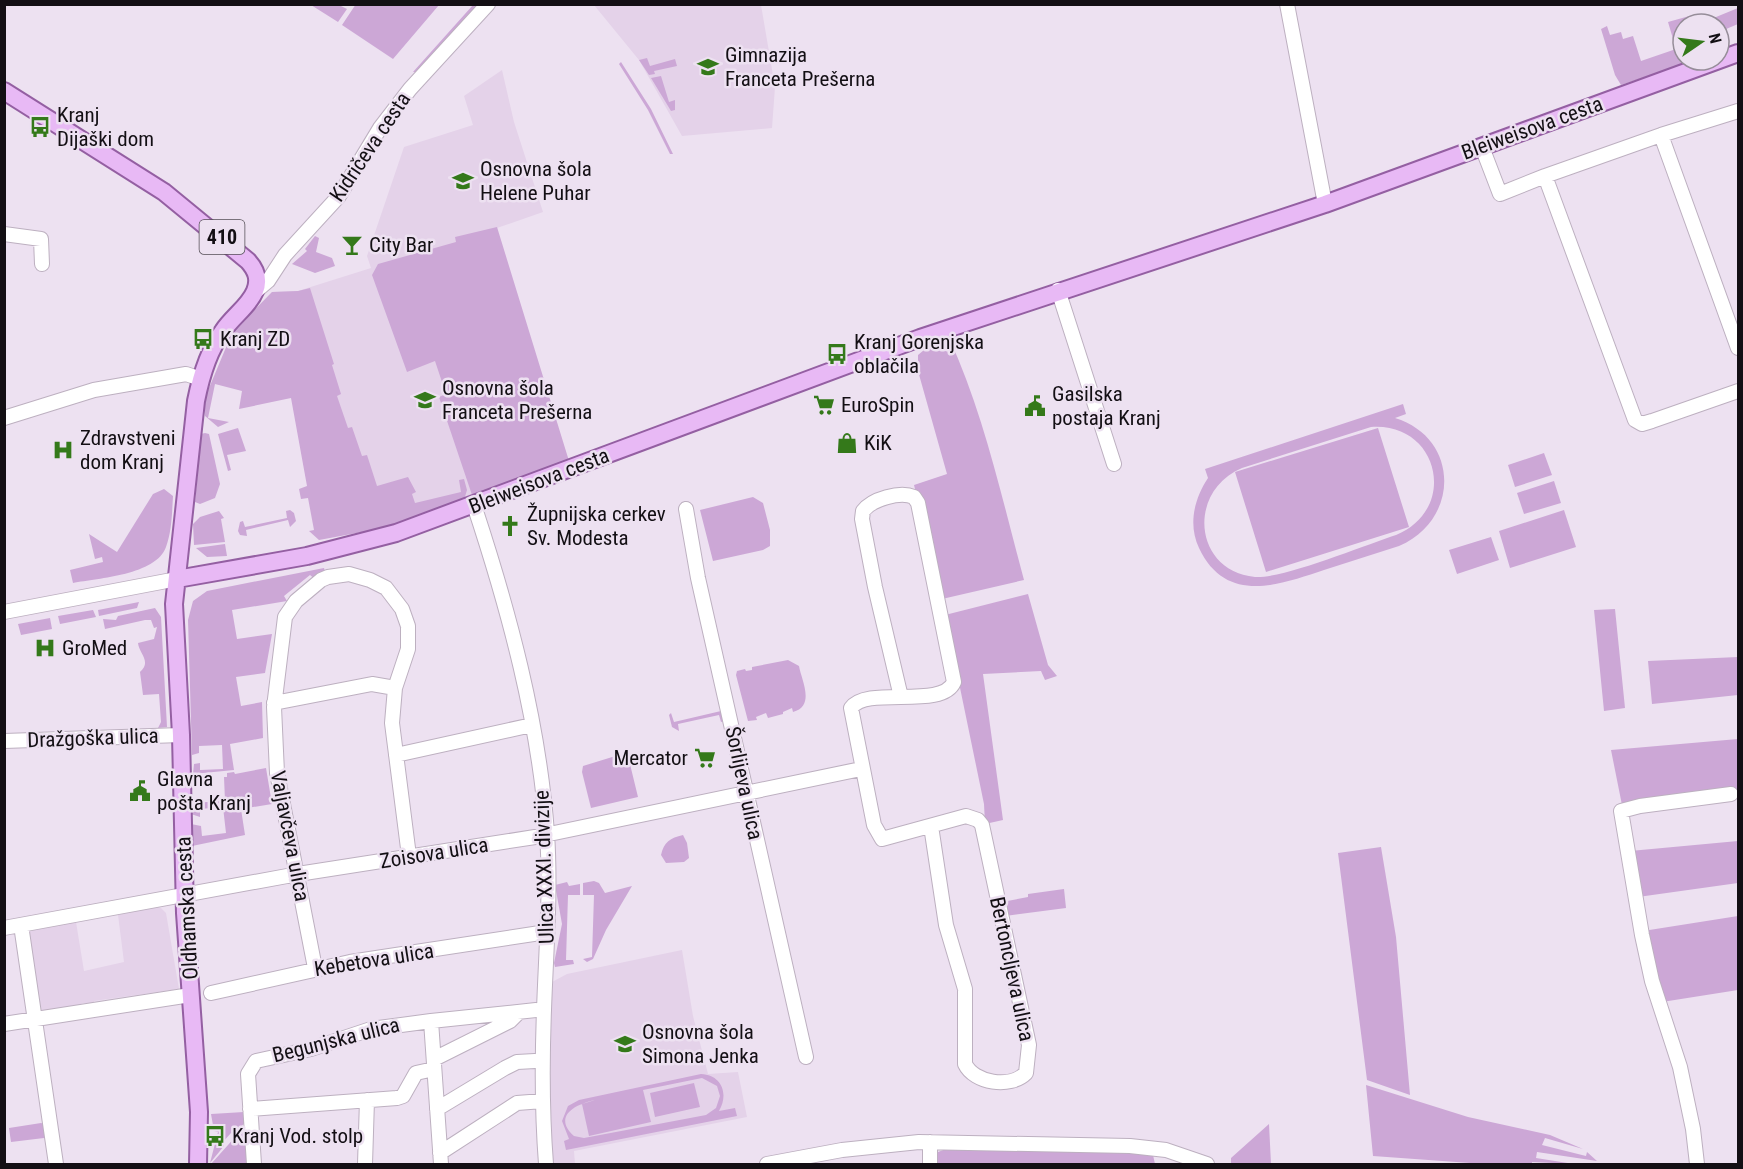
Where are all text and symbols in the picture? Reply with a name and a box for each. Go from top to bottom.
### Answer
north arrow [1671,12,1731,72]
text: N [1705,31,1725,46]
place label: Gimnazija Franceta Prešerna [725,43,875,91]
school or university icon: Gimnazija Franceta Prešerna [696,55,720,79]
street label: Kidričeva cesta [325,88,415,206]
street label: Bleiweisova cesta [1458,91,1606,165]
place label: Kranj Dijaški dom [57,103,154,151]
bus stop icon: Kranj Dijaški dom [28,115,52,139]
place label: Osnovna šola Helene Puhar [480,157,592,205]
school or university icon: Osnovna šola Helene Puhar [451,169,475,193]
road number: 410 [200,220,244,254]
bar icon: City Bar [340,233,364,257]
place label: City Bar [369,233,433,257]
bus stop icon: Kranj ZD [191,327,215,351]
place label: Kranj ZD [220,327,290,351]
place label: Kranj Gorenjska oblačila [854,330,984,378]
bus stop icon: Kranj Gorenjska oblačila [825,342,849,366]
place label: Osnovna šola Franceta Prešerna [442,376,592,424]
place label: Gasilska postaja Kranj [1052,382,1161,430]
school or university icon: Osnovna šola Franceta Prešerna [413,388,437,412]
supermarket icon: EuroSpin [812,393,836,417]
place label: EuroSpin [841,393,914,417]
public building icon: Gasilska postaja Kranj [1023,394,1047,418]
place label: Zdravstveni dom Kranj [80,426,176,474]
shop icon: KiK [835,431,859,455]
place label: KiK [864,431,892,455]
hospital icon: Zdravstveni dom Kranj [51,438,75,462]
street label: Bleiweisova cesta [465,443,613,519]
place label: Župnijska cerkev Sv. Modesta [527,502,666,550]
church icon: Župnijska cerkev Sv. Modesta [498,514,522,538]
hospital icon: GroMed [33,636,57,660]
place label: GroMed [62,636,127,660]
street label: Dražgoška ulica [27,724,159,752]
street label: Šorlijeva ulica [720,724,768,842]
place label: Mercator [613,746,688,770]
supermarket icon: Mercator [693,746,717,770]
place label: Glavna pošta Kranj [157,767,251,815]
street label: Valjavčeva ulica [266,769,314,903]
public building icon: Glavna pošta Kranj [128,779,152,803]
street label: Ulica XXXI. divizije [529,789,559,944]
street label: Zoisova ulica [378,833,490,873]
street label: Oldhamska cesta [171,836,203,980]
street label: Bertoncljeva ulica [985,895,1039,1043]
street label: Kebetova ulica [312,939,436,981]
street label: Begunjska ulica [270,1013,402,1067]
place label: Osnovna šola Simona Jenka [642,1020,759,1068]
school or university icon: Osnovna šola Simona Jenka [613,1032,637,1056]
bus stop icon: Kranj Vod. stolp [203,1124,227,1148]
place label: Kranj Vod. stolp [232,1124,363,1148]

